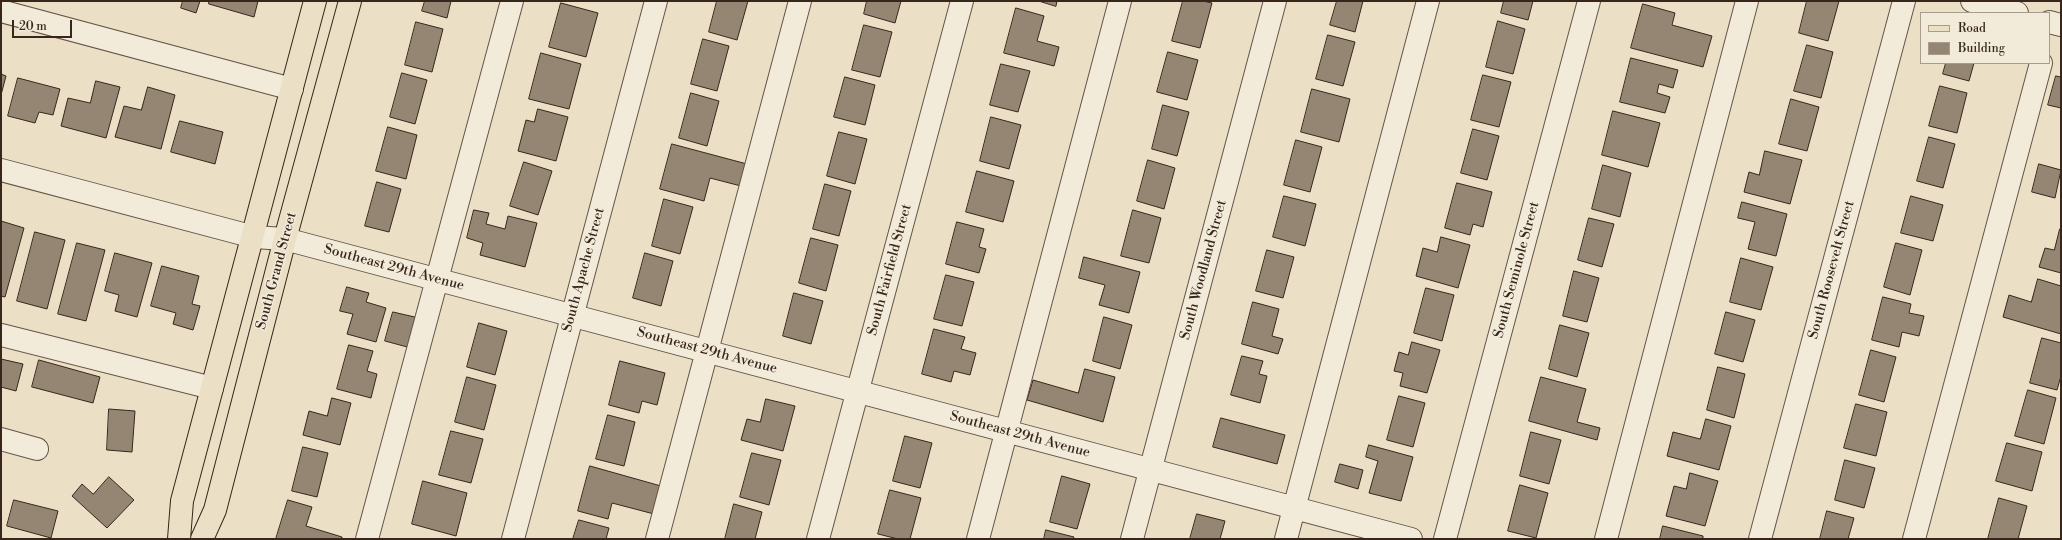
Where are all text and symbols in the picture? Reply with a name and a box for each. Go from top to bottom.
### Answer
scale bar [14,12,74,38]
legend [1920,12,2050,64]
text: 20 m [19,19,47,34]
text: Road [1958,21,1986,36]
text: Building [1958,41,2005,56]
street label: South Woodland Street [1177,198,1231,342]
street label: South Roosevelt Street [1805,199,1859,341]
street label: South Seminole Street [1491,200,1543,340]
street label: South Fairfield Street [864,202,916,338]
street label: South Apache Street [559,206,609,334]
street label: South Grand Street [253,210,301,332]
street label: Southeast 29th Avenue [322,241,466,295]
street label: Southeast 29th Avenue [635,324,779,378]
street label: Southeast 29th Avenue [948,408,1092,462]

